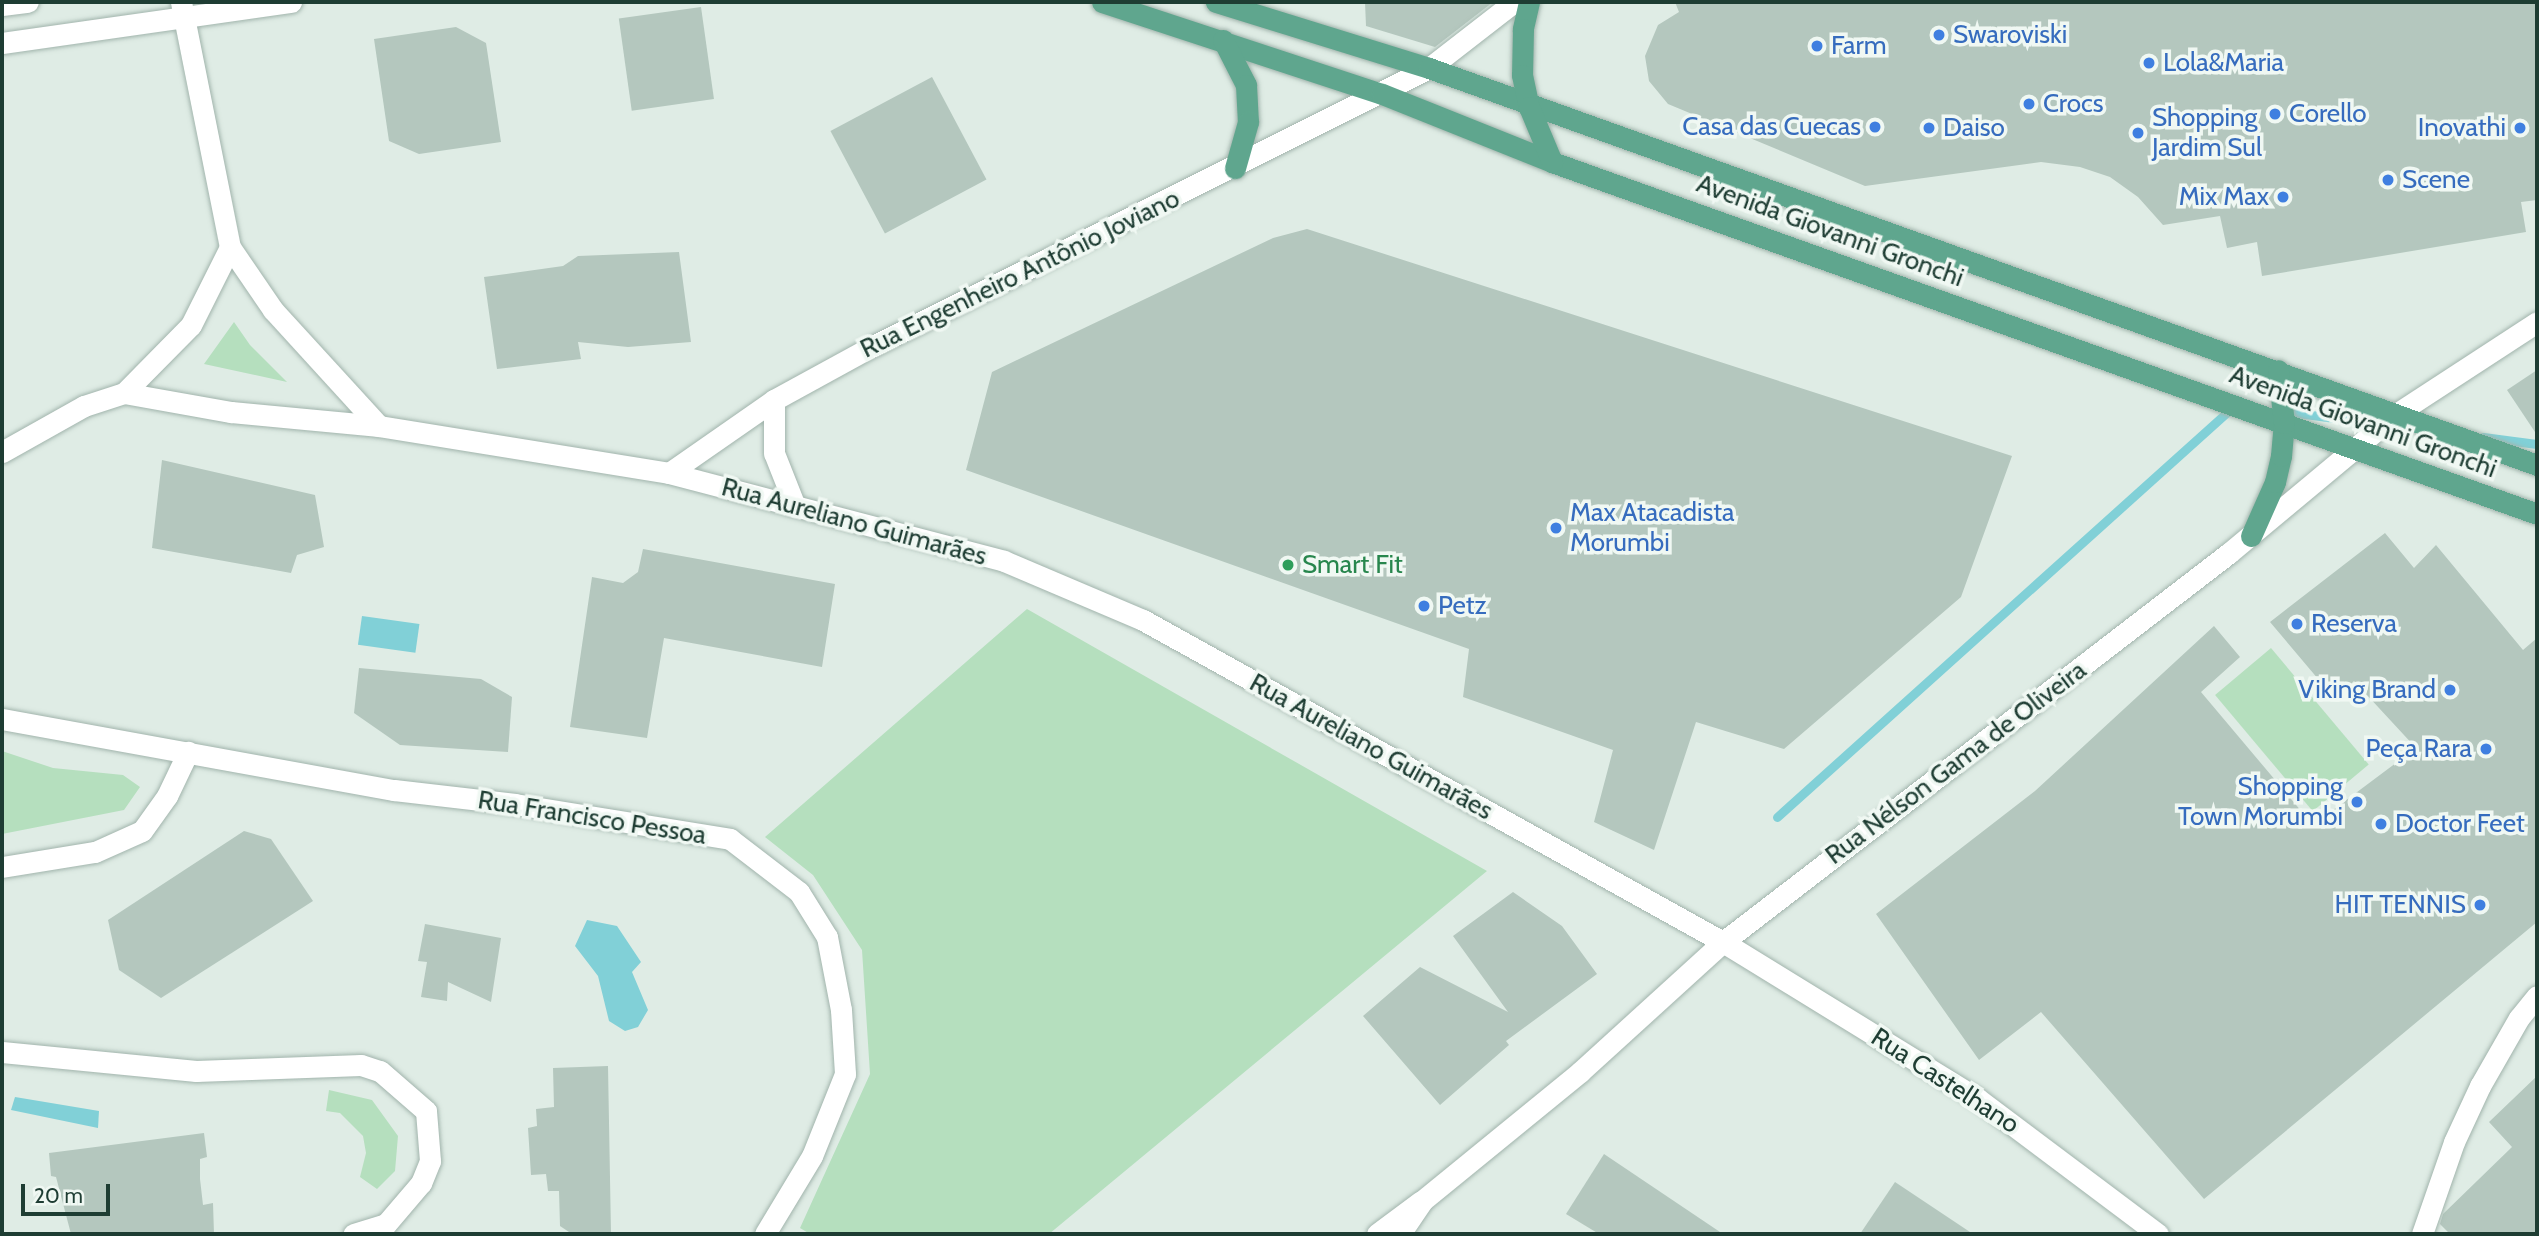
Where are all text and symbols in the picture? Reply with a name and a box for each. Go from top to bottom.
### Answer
place label: Swaroviski [1953,19,2067,51]
marker: Swaroviski [1931,27,1947,43]
place label: Farm [1831,30,1887,62]
marker: Farm [1809,38,1825,54]
place label: Lola&Maria [2163,47,2284,79]
marker: Lola&Maria [2141,55,2157,71]
place label: Crocs [2043,88,2104,120]
marker: Crocs [2021,96,2037,112]
place label: Corello [2289,98,2367,130]
place label: Shopping Jardim Sul [2152,102,2262,164]
marker: Corello [2267,106,2283,122]
place label: Casa das Cuecas [1682,111,1861,143]
place label: Daiso [1943,112,2005,144]
place label: Inovathi [2418,112,2506,144]
marker: Casa das Cuecas [1867,119,1883,135]
marker: Daiso [1921,120,1937,136]
marker: Inovathi [2512,120,2528,136]
marker: Shopping Jardim Sul [2130,125,2146,141]
place label: Scene [2402,164,2470,196]
street label: Avenida Giovanni Gronchi [1692,168,1968,294]
marker: Scene [2380,172,2396,188]
place label: Mix Max [2179,181,2269,213]
street label: Rua Engenheiro Antônio Joviano [855,183,1185,365]
marker: Mix Max [2275,189,2291,205]
street label: Avenida Giovanni Gronchi [2225,359,2501,485]
street label: Rua Aureliano Guimarães [718,472,990,572]
place label: Max Atacadista Morumbi [1570,497,1734,558]
marker: Max Atacadista Morumbi [1548,520,1564,536]
place label: Smart Fit [1302,549,1403,581]
marker: Smart Fit [1280,557,1296,573]
place label: Petz [1438,590,1487,622]
marker: Petz [1416,598,1432,614]
place label: Reserva [2311,608,2397,640]
marker: Reserva [2289,616,2305,632]
street label: Rua Nélson Gama de Oliveira [1820,655,2092,871]
street label: Rua Aureliano Guimarães [1244,667,1498,827]
place label: Viking Brand [2298,674,2436,706]
marker: Viking Brand [2442,682,2458,698]
place label: Peça Rara [2365,733,2472,765]
marker: Peça Rara [2478,741,2494,757]
place label: Shopping Town Morumbi [2178,771,2343,832]
street label: Rua Francisco Pessoa [476,785,708,851]
marker: Shopping Town Morumbi [2349,794,2365,810]
place label: Doctor Feet [2395,808,2525,840]
marker: Doctor Feet [2373,816,2389,832]
place label: HIT TENNIS [2335,889,2466,921]
marker: HIT TENNIS [2472,897,2488,913]
street label: Rua Castelhano [1865,1022,2025,1140]
scale bar [24,1170,114,1214]
text: 20 m [34,1183,83,1208]

